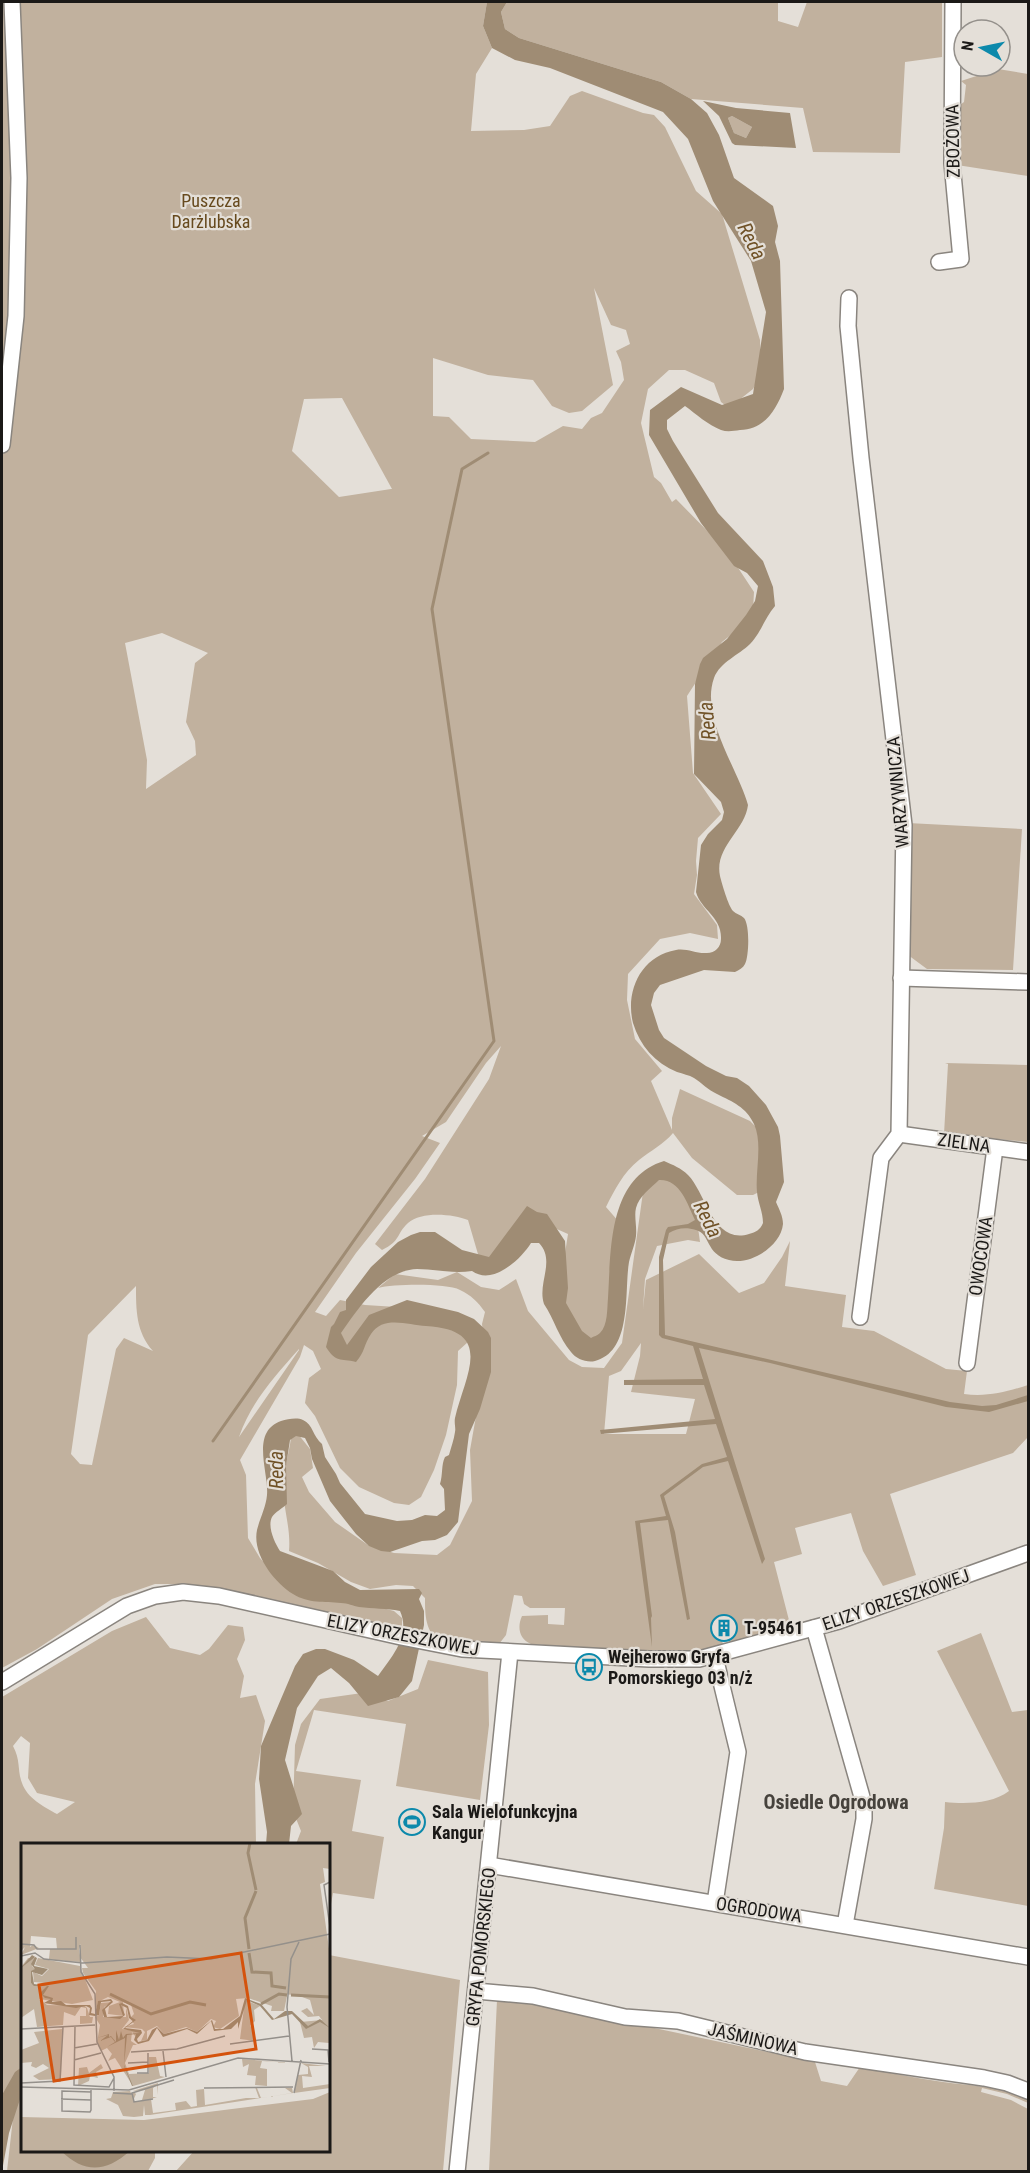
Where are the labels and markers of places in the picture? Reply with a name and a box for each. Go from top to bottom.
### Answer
building icon: T-95461 [709,1613,739,1643]
place label: T-95461 [744,1617,803,1638]
place label: Wejherowo Gryfa Pomorskiego 03 n/ż [608,1646,753,1688]
bus stop icon: Wejherowo Gryfa Pomorskiego 03 n/ż [574,1652,604,1682]
place label: Sala Wielofunkcyjna Kangur [432,1801,578,1843]
sports icon: Sala Wielofunkcyjna Kangur [397,1807,427,1837]

